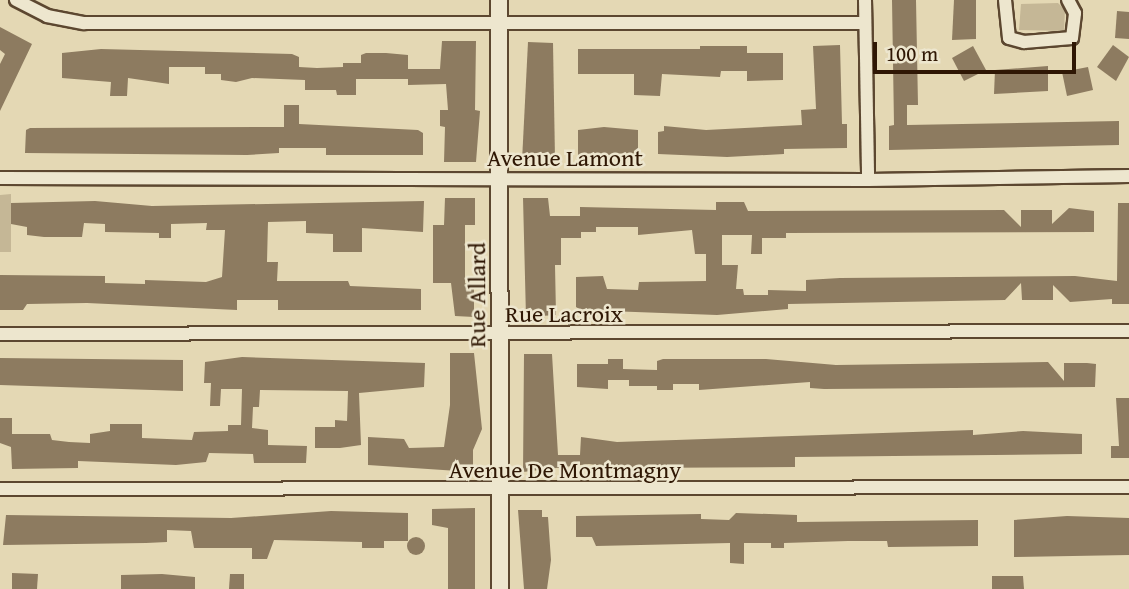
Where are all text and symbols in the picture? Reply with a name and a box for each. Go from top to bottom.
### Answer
scale bar [877,28,1080,72]
text: 100 m [886,38,938,69]
street label: Avenue Lamont [487,144,643,172]
street label: Rue Allard [463,242,491,348]
street label: Rue Lacroix [505,300,623,328]
street label: Avenue De Montmagny [449,456,681,484]

